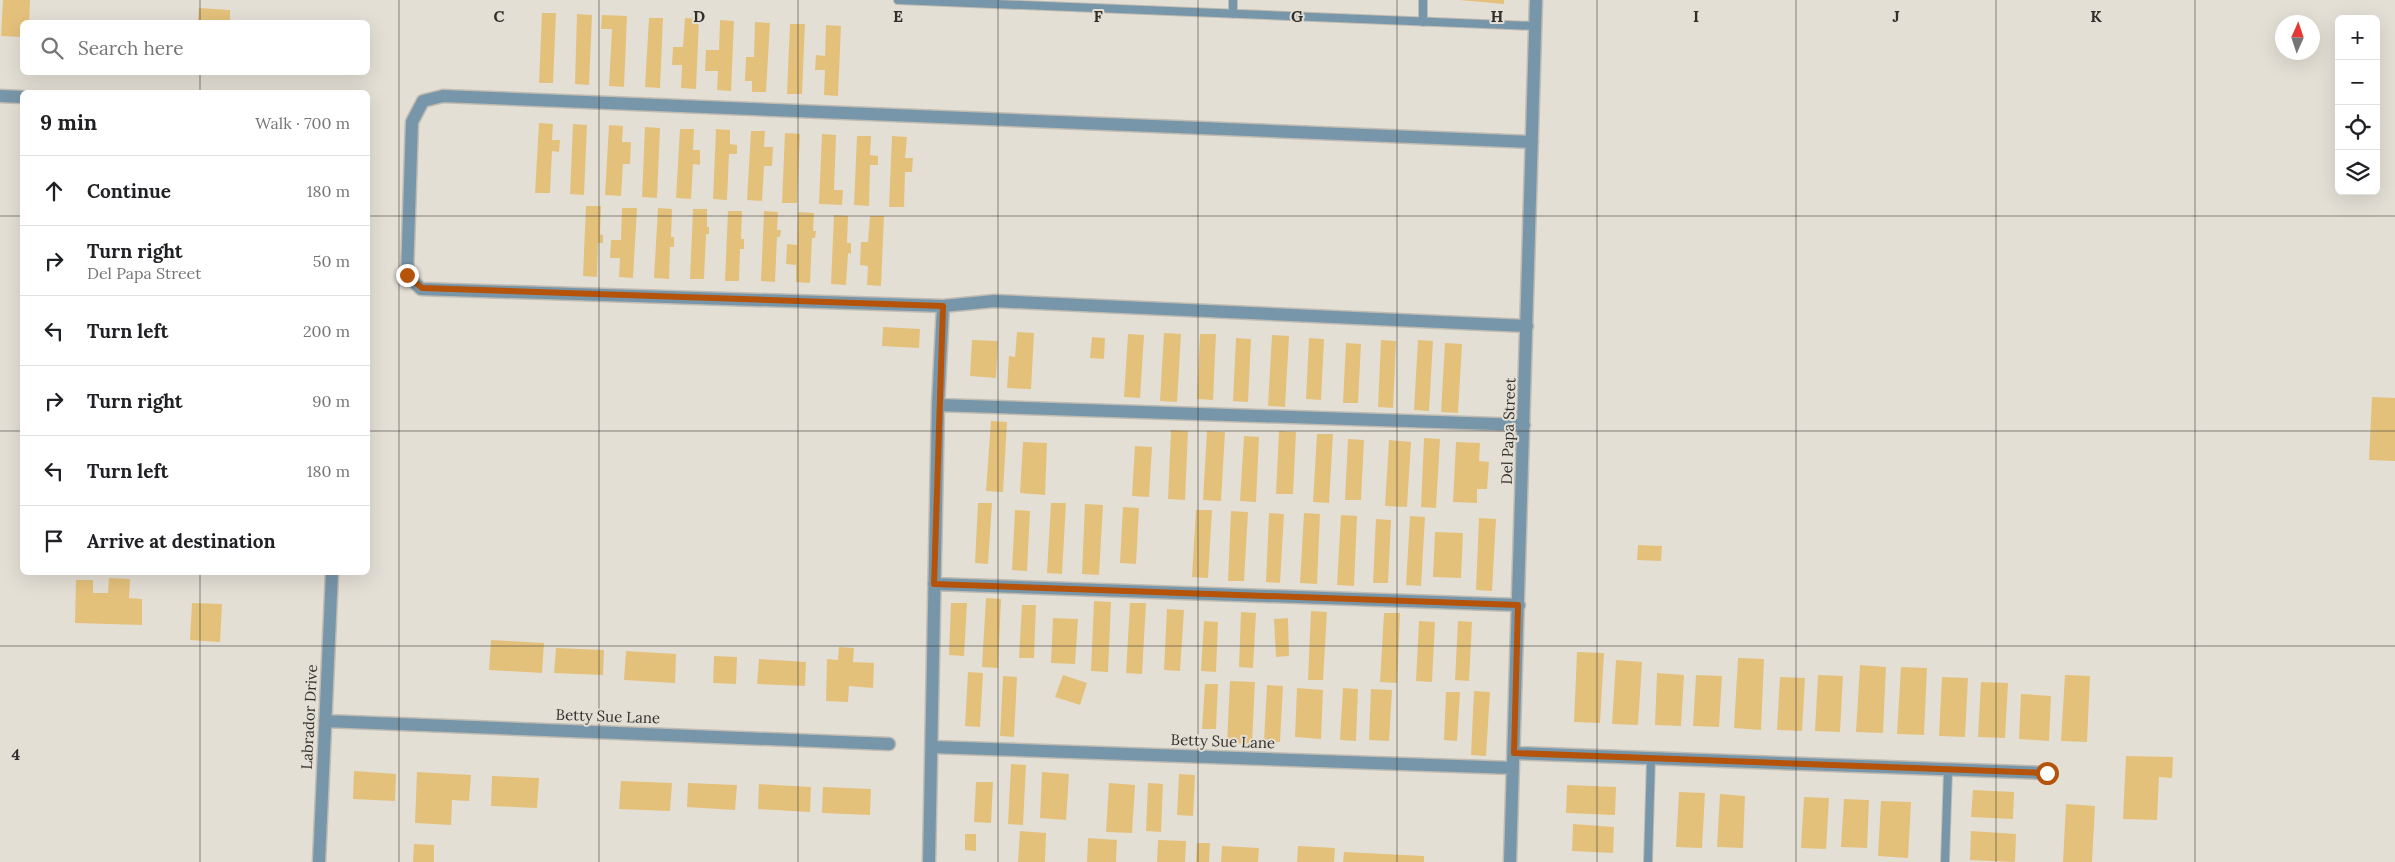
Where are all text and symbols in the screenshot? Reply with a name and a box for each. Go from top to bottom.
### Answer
text: C [493,6,505,26]
text: D [693,6,705,26]
text: E [893,6,903,26]
text: F [1093,6,1103,26]
text: G [1291,6,1303,26]
text: H [1491,6,1504,26]
text: I [1693,6,1699,26]
text: J [1892,6,1900,26]
text: K [2090,6,2102,26]
north arrow [2275,15,2320,60]
map controls [2335,15,2380,195]
button: + [2335,15,2380,60]
search box [20,20,370,75]
icon: search [38,34,66,62]
text: Search here [78,36,184,60]
button: − [2335,60,2380,105]
button: locate [2335,105,2380,150]
text: 9 min [40,109,97,136]
text: Walk · 700 m [255,113,350,133]
button: layers [2335,150,2380,195]
icon: ahead [40,177,68,205]
text: Continue [87,179,171,203]
text: 180 m [307,181,350,201]
text: Turn right [87,239,183,263]
icon: right [40,247,68,275]
text: 50 m [313,251,350,271]
text: Del Papa Street [87,263,201,283]
route end [396,264,419,287]
icon: left [40,317,68,345]
text: Turn left [87,319,168,343]
text: 200 m [303,321,350,341]
street label: Del Papa Street [1497,377,1519,485]
icon: right [40,387,68,415]
text: Turn right [87,389,183,413]
text: 90 m [312,391,350,411]
icon: left [40,457,68,485]
text: Turn left [87,459,168,483]
text: 180 m [307,461,350,481]
icon: arrive [40,527,68,555]
text: Arrive at destination [87,529,276,553]
street label: Labrador Drive [297,664,321,770]
street label: Betty Sue Lane [555,705,661,727]
street label: Betty Sue Lane [1170,730,1276,752]
text: 4 [12,744,21,764]
route start [2036,762,2059,785]

